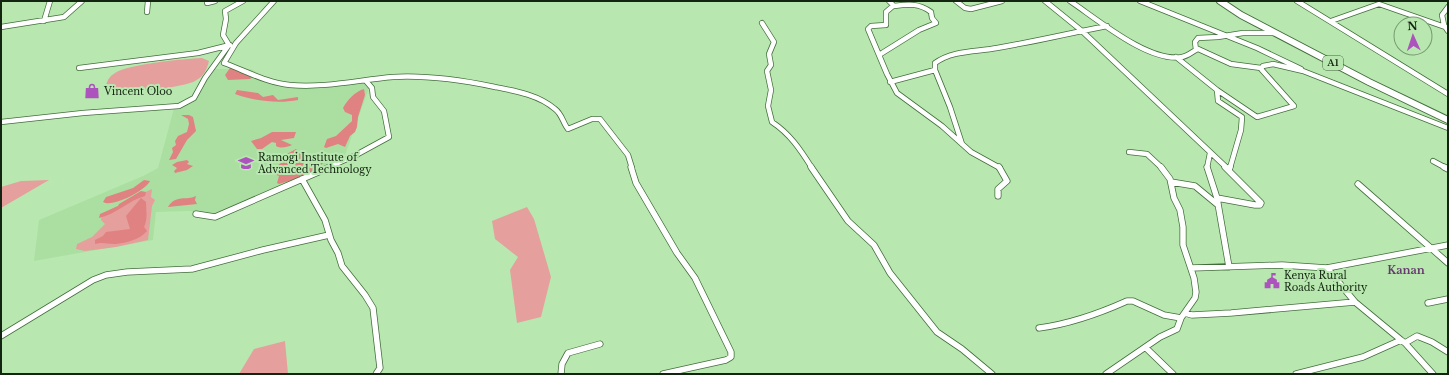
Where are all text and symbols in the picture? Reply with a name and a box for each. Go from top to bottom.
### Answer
north arrow [1393,16,1433,56]
text: N [1407,19,1419,33]
road number: A1 [1323,56,1343,70]
shop icon: Vincent Oloo [83,82,101,100]
place label: Vincent Oloo [103,85,173,98]
place label: Ramogi Institute of Advanced Technology [257,151,372,176]
school or university icon: Ramogi Institute of Advanced Technology [237,154,255,172]
district label: Kanan [1387,263,1425,277]
place label: Kenya Rural Roads Authority [1284,269,1368,294]
public building icon: Kenya Rural Roads Authority [1263,272,1281,290]

